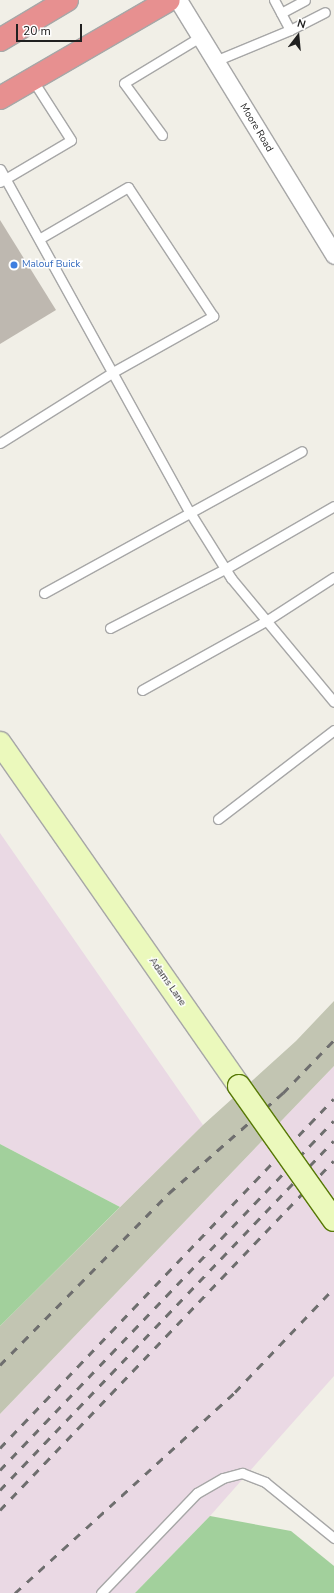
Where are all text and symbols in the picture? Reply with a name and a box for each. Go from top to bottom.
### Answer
scale bar [18,16,84,42]
north arrow [278,16,318,56]
text: N [295,16,307,32]
text: 20 m [23,23,51,39]
street label: Moore Road [237,102,275,154]
place label: Malouf Buick [22,259,80,271]
marker: Malouf Buick [9,260,19,270]
street label: Adams Lane [146,956,188,1008]

